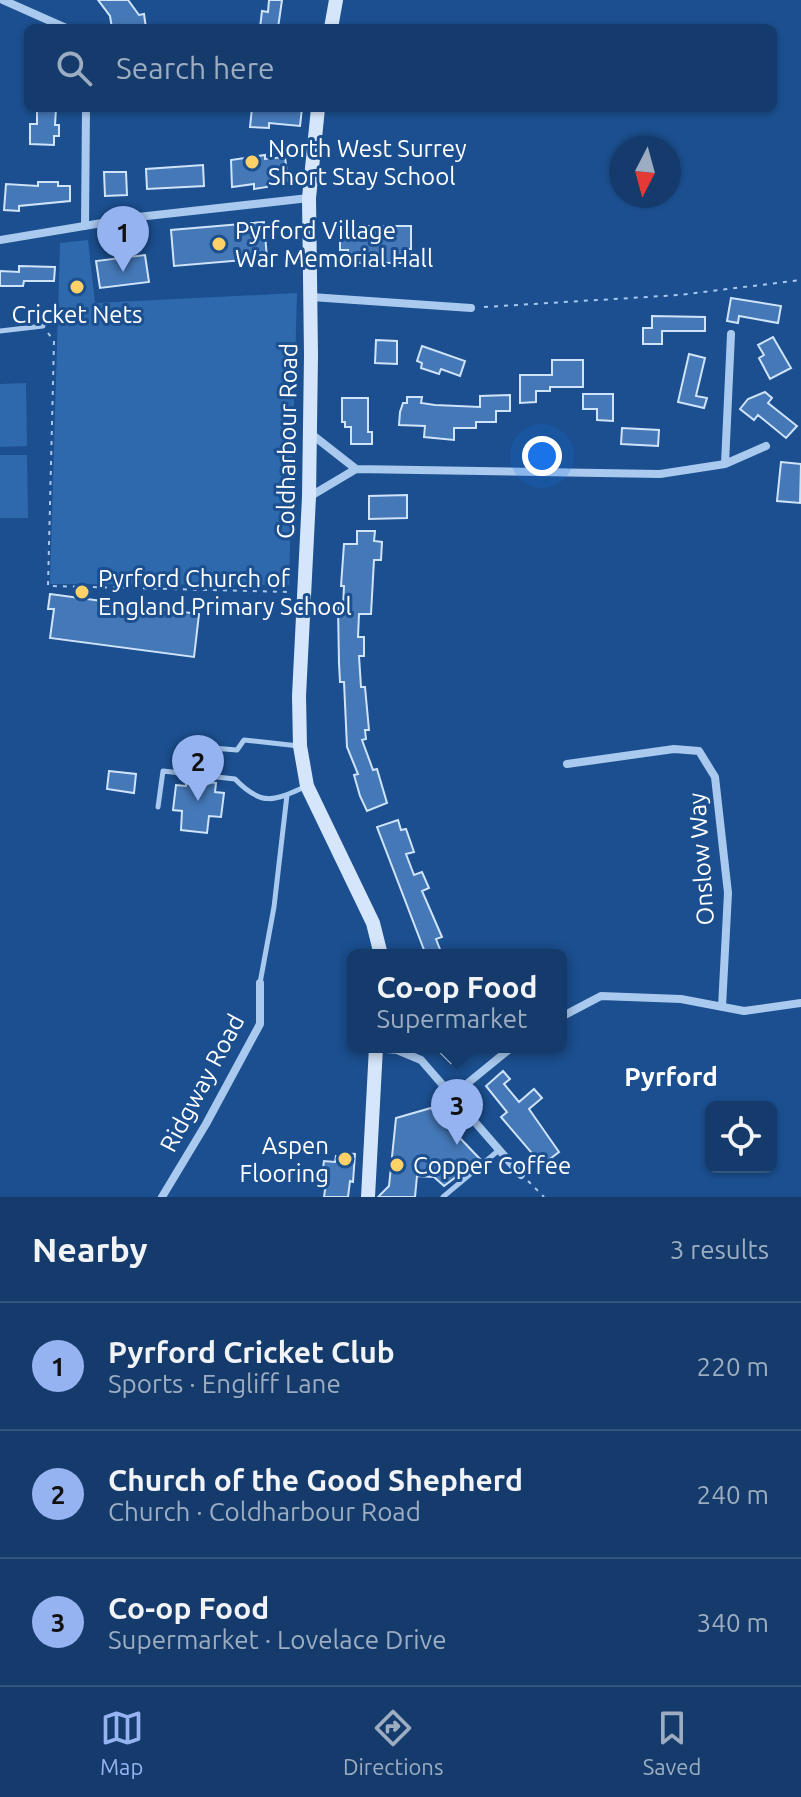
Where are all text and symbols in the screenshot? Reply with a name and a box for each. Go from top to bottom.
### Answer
search box [24,24,777,112]
icon: search [52,46,96,90]
text: Search here [116,51,275,85]
place label: North West Surrey Short Stay School [268,135,467,190]
north arrow [609,136,681,208]
marker: North West Surrey Short Stay School [243,153,261,171]
pin: 1 [97,206,149,272]
place label: Pyrford Village War Memorial Hall [235,217,433,272]
marker: Pyrford Village War Memorial Hall [210,235,228,253]
marker: Cricket Nets [68,278,86,296]
place label: Cricket Nets [12,301,142,328]
street label: Coldharbour Road [272,343,302,539]
your location [522,436,562,476]
place label: Pyrford Church of England Primary School [98,565,352,620]
marker: Pyrford Church of England Primary School [73,583,91,601]
pin: 2 [172,735,224,801]
street label: Onslow Way [683,791,719,926]
popup [347,949,567,1053]
text: Co-op Food [376,970,538,1004]
text: Supermarket [376,1004,527,1033]
street label: Ridgway Road [154,1010,250,1156]
district label: Pyrford [624,1062,718,1091]
pin: 3 [431,1079,483,1145]
map controls [705,1101,777,1173]
button: locate [705,1101,777,1173]
place label: Aspen Flooring [240,1132,329,1187]
marker: Aspen Flooring [336,1150,354,1168]
place label: Copper Coffee [413,1152,571,1179]
marker: Copper Coffee [388,1156,406,1174]
text: Nearby [32,1230,147,1268]
text: 3 results [670,1235,769,1264]
text: Pyrford Cricket Club [108,1335,395,1369]
text: 1 [51,1352,65,1381]
text: 220 m [697,1352,769,1381]
text: Sports · Engliff Lane [108,1369,341,1398]
text: Church of the Good Shepherd [108,1463,523,1497]
text: 2 [51,1480,65,1509]
text: 240 m [697,1480,769,1509]
text: Church · Coldharbour Road [108,1497,421,1526]
text: Co-op Food [108,1591,269,1625]
text: 3 [51,1608,65,1637]
text: 340 m [697,1608,769,1637]
text: Supermarket · Lovelace Drive [108,1625,447,1654]
tab: Map [100,1706,144,1779]
tab: Directions [343,1706,443,1779]
tab: Saved [643,1706,701,1779]

